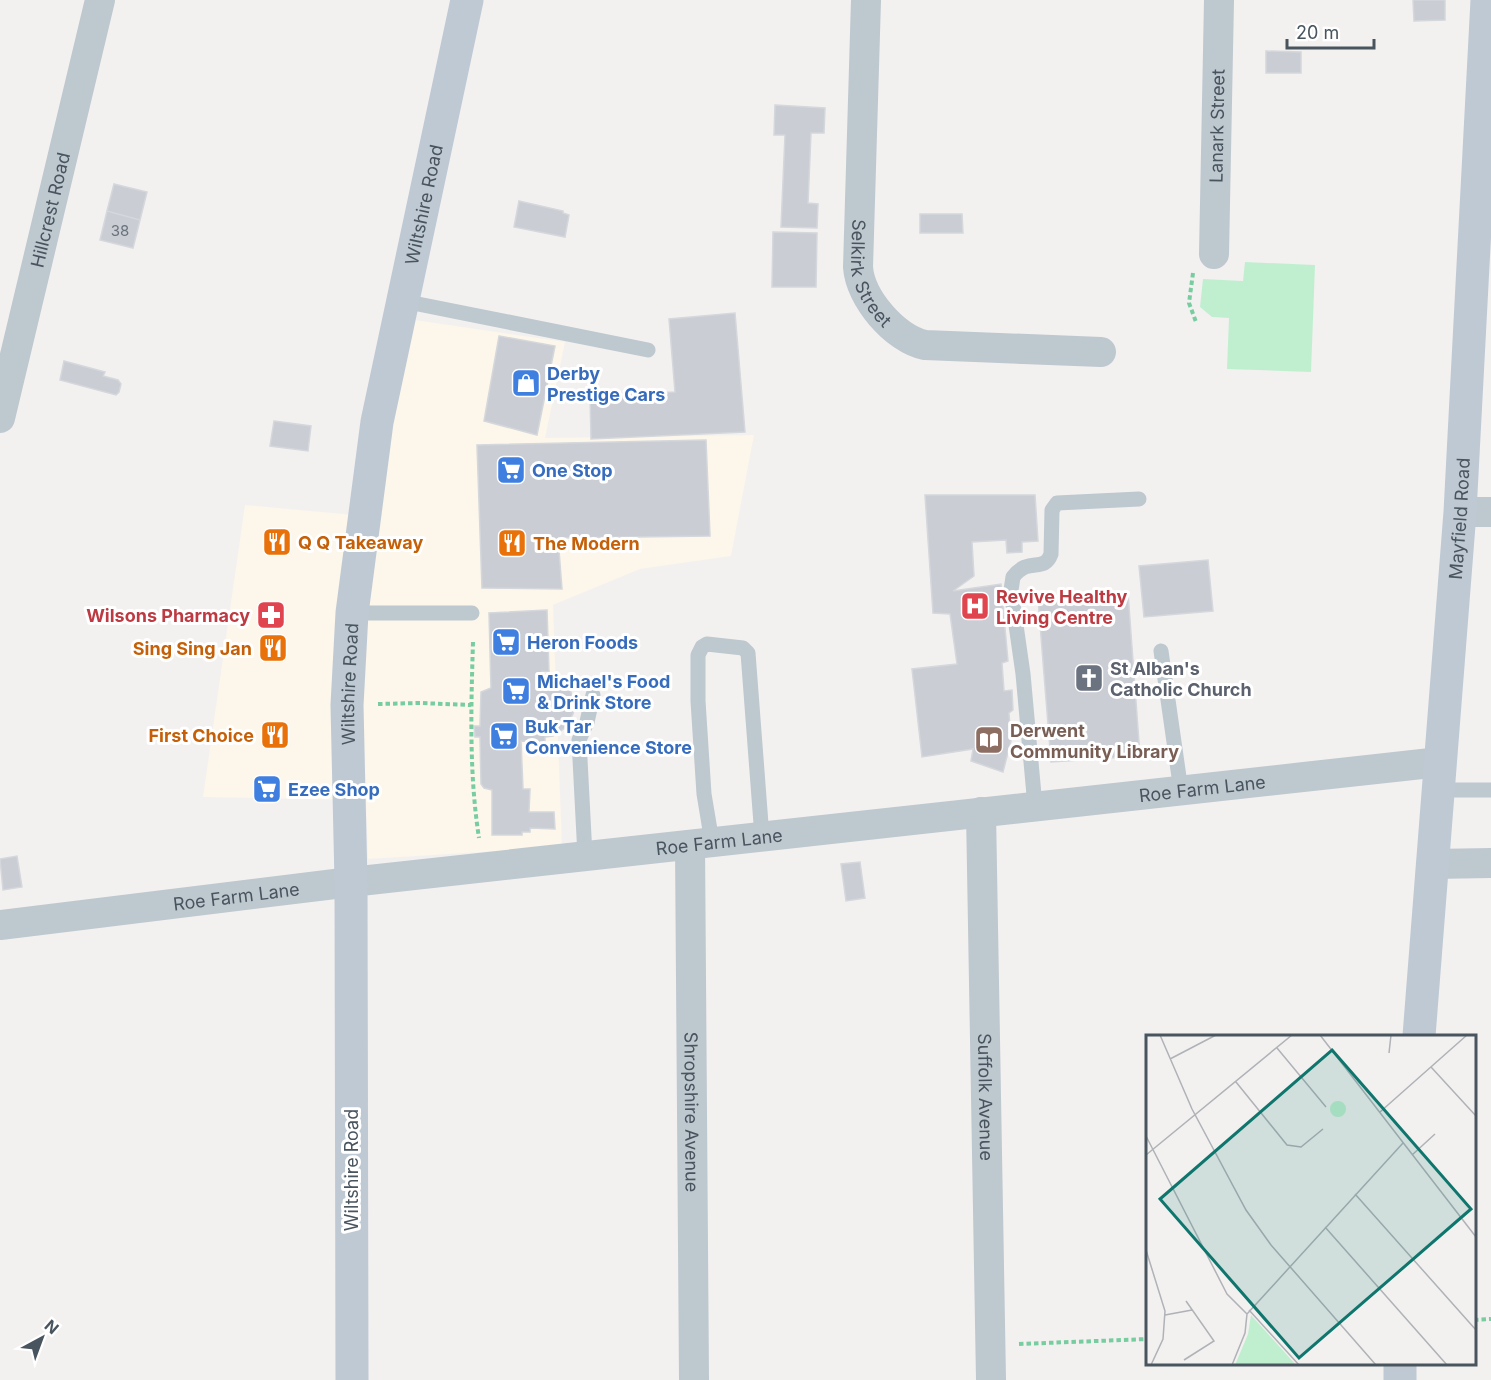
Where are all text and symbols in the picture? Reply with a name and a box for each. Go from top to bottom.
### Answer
scale bar [1287,12,1374,50]
text: 20 m [1296,22,1339,43]
street label: Lanark Street [1205,69,1228,183]
street label: Wiltshire Road [400,143,446,267]
street label: Hillcrest Road [26,150,74,270]
street label: Selkirk Street [847,219,896,331]
house number: 38 [111,221,129,240]
place label: Derby Prestige Cars [547,363,665,405]
shop icon: Derby Prestige Cars [510,367,542,399]
supermarket icon: One Stop [495,454,527,486]
street label: Mayfield Road [1444,457,1473,580]
place label: One Stop [532,460,613,481]
restaurant icon: Q Q Takeaway [261,526,293,558]
restaurant icon: The Modern [496,527,528,559]
place label: Q Q Takeaway [298,532,423,553]
place label: The Modern [533,533,640,554]
place label: Revive Healthy Living Centre [996,586,1128,628]
hospital icon: Revive Healthy Living Centre [959,590,991,622]
pharmacy icon: Wilsons Pharmacy [255,599,287,631]
place label: Wilsons Pharmacy [86,605,250,626]
street label: Wiltshire Road [336,622,362,746]
supermarket icon: Heron Foods [490,626,522,658]
restaurant icon: Sing Sing Jan [257,632,289,664]
place label: Heron Foods [527,632,638,653]
place label: Sing Sing Jan [133,638,252,659]
place label: St Alban's Catholic Church [1110,658,1252,700]
church icon: St Alban's Catholic Church [1073,662,1105,694]
place label: Michael's Food & Drink Store [537,671,670,713]
supermarket icon: Michael's Food & Drink Store [500,675,532,707]
place label: Buk Tar Convenience Store [525,716,692,758]
restaurant icon: First Choice [259,719,291,751]
supermarket icon: Buk Tar Convenience Store [488,720,520,752]
place label: Derwent Community Library [1010,720,1179,762]
library icon: Derwent Community Library [973,724,1005,756]
place label: First Choice [149,725,254,746]
street label: Roe Farm Lane [1138,771,1267,806]
supermarket icon: Ezee Shop [251,773,283,805]
place label: Ezee Shop [288,779,380,800]
street label: Roe Farm Lane [655,824,784,859]
street label: Roe Farm Lane [172,878,301,914]
street label: Shropshire Avenue [681,1032,703,1192]
street label: Suffolk Avenue [974,1033,998,1161]
inset map [1146,1035,1476,1365]
street label: Wiltshire Road [341,1109,362,1231]
north arrow [12,1308,72,1368]
text: N [41,1315,63,1338]

